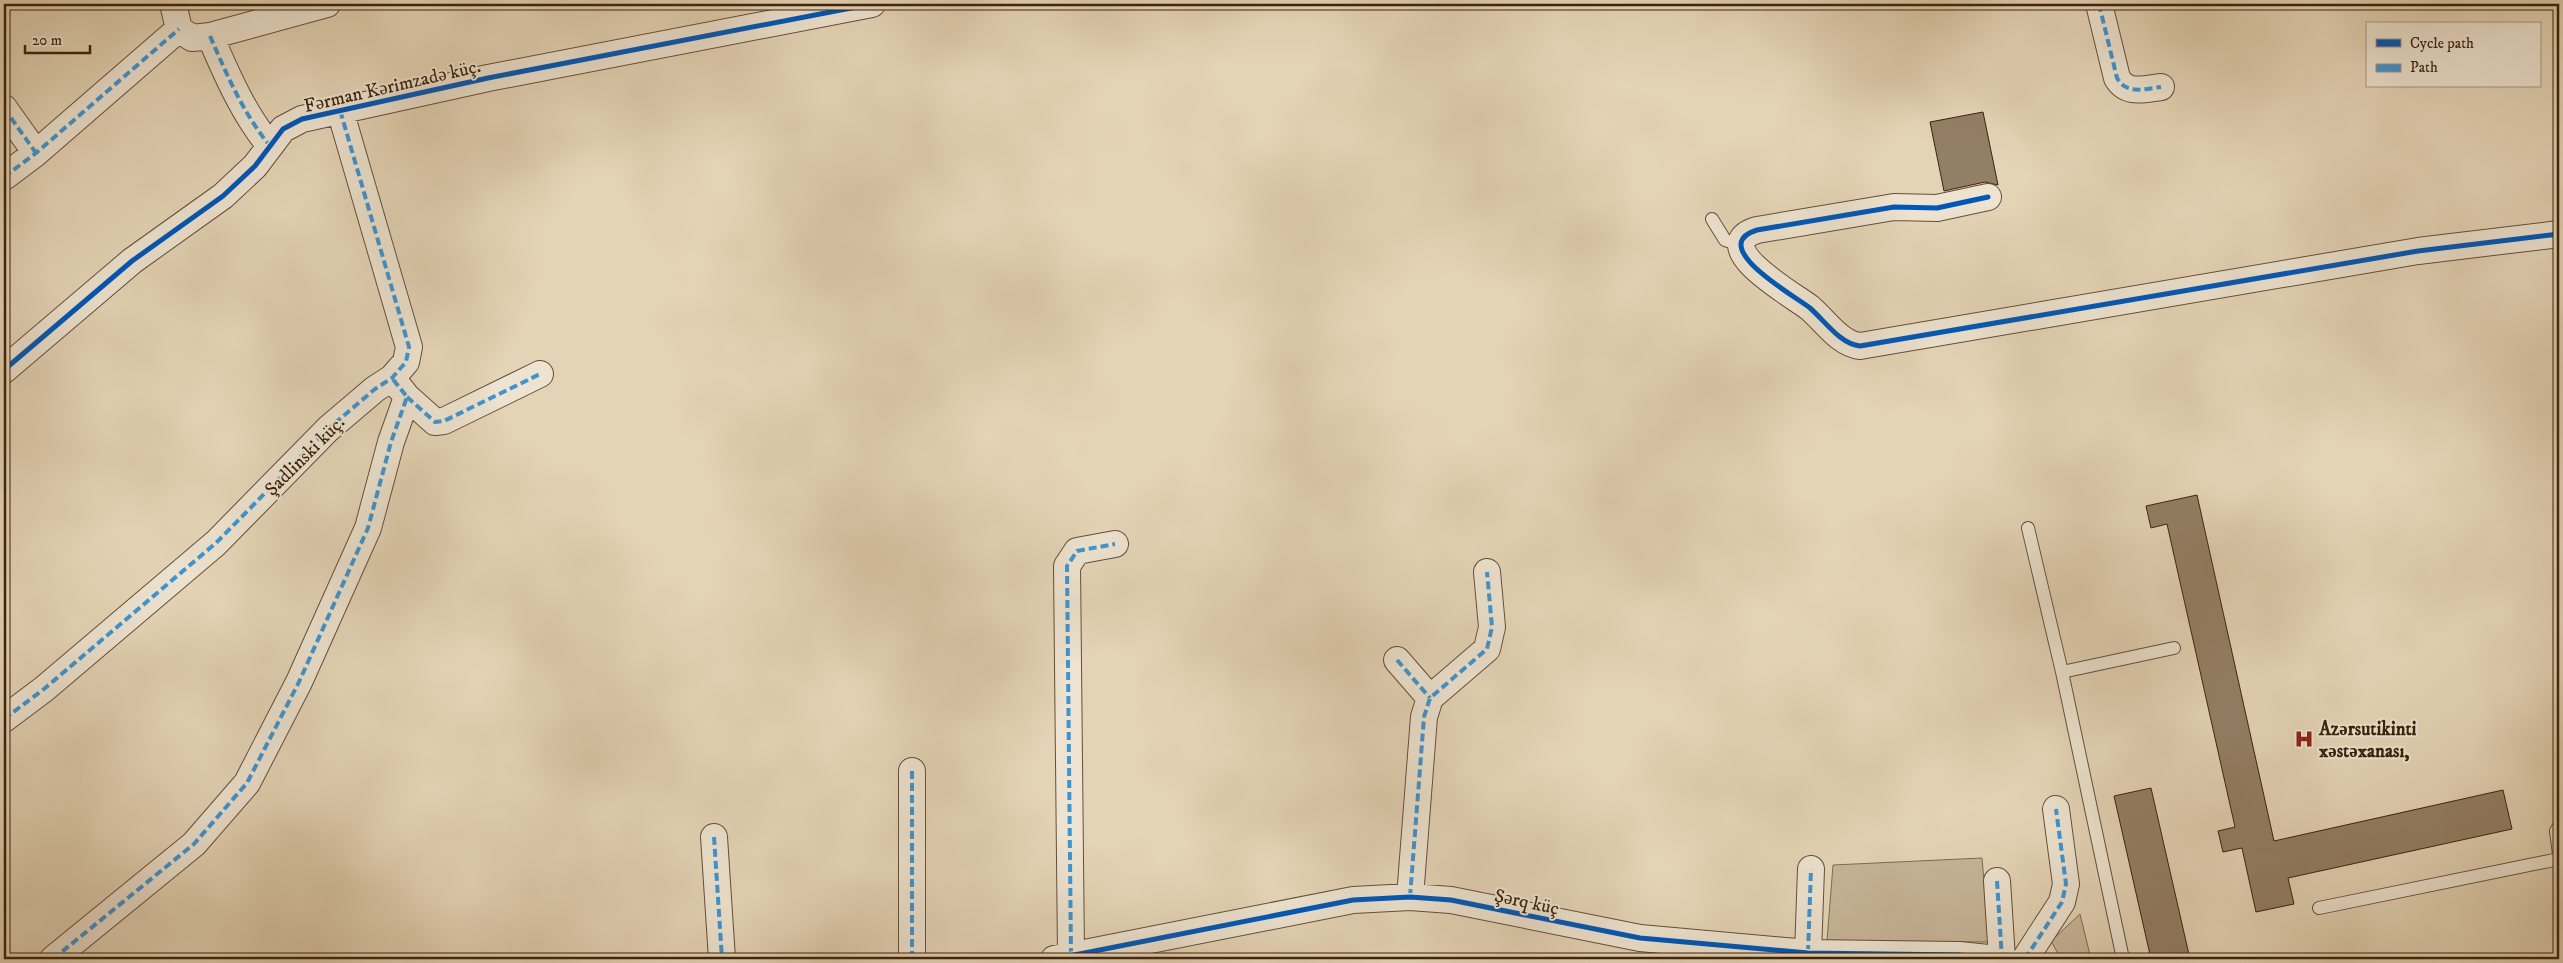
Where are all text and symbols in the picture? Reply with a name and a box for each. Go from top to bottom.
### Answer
scale bar [25,22,90,54]
legend [2366,22,2540,88]
text: 20 m [32,31,62,50]
text: Cycle path [2410,34,2474,53]
street label: Fərman Kərimzadə küç. [302,55,483,118]
text: Path [2410,58,2438,77]
street label: Şadlinski küç. [260,411,350,501]
place label: Azərsutikinti xəstəxanası, [2318,718,2417,763]
hospital icon: Azərsutikinti xəstəxanası, [2293,728,2315,750]
street label: Şərq küç [1492,884,1561,922]

